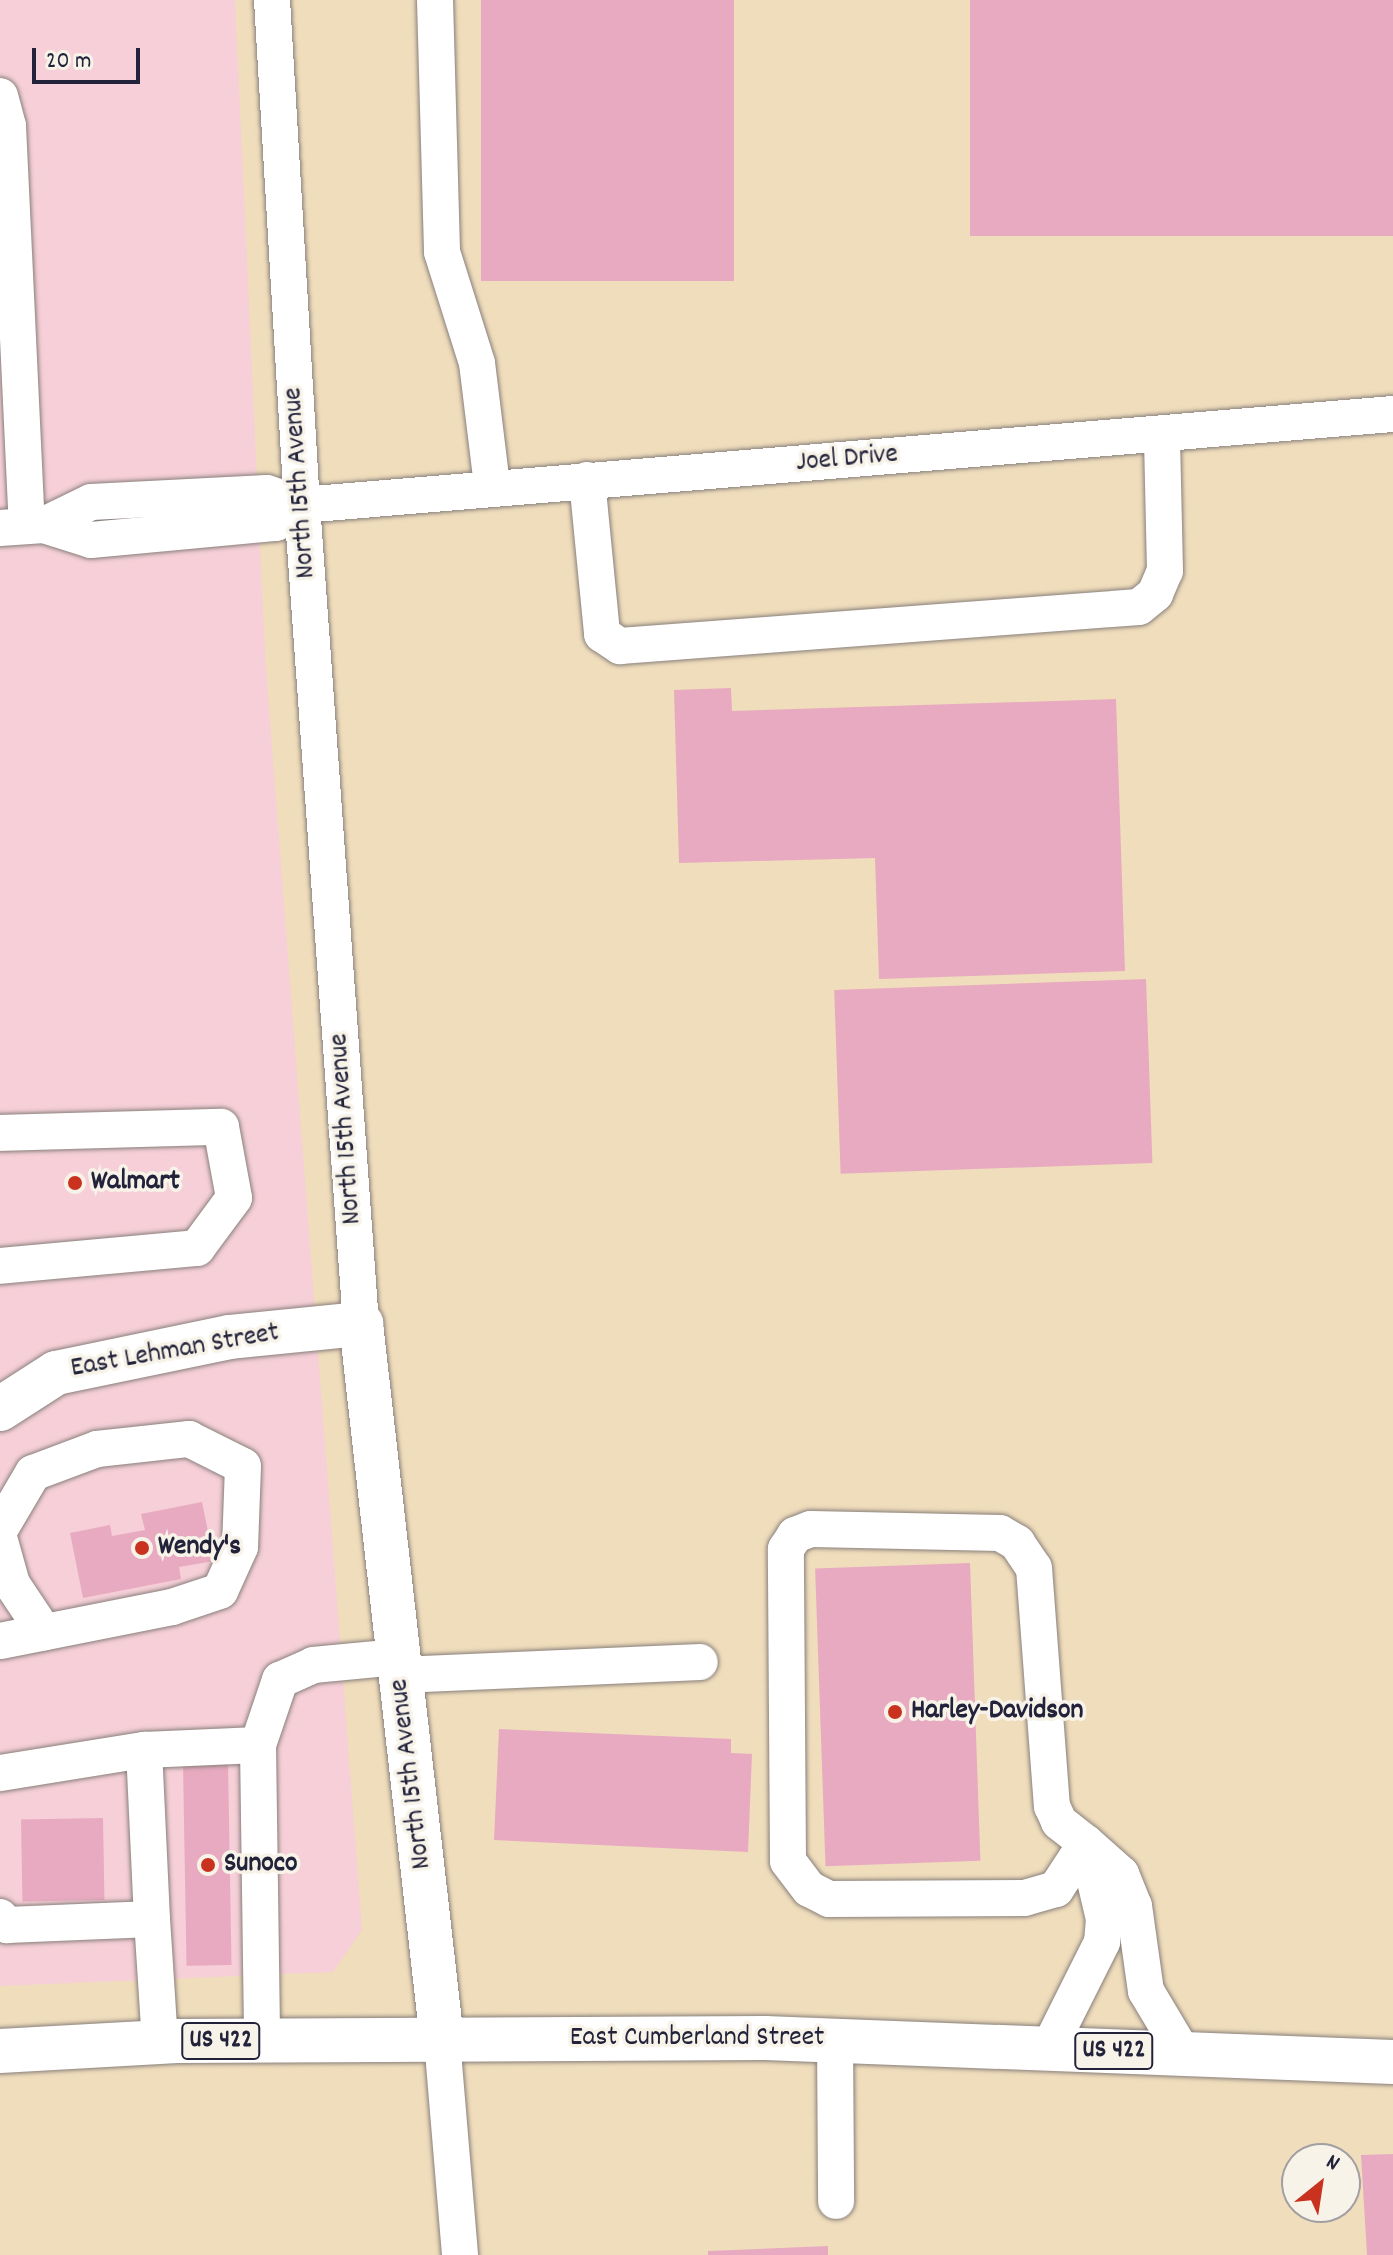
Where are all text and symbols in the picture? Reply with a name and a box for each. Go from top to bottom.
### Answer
scale bar [36,32,144,82]
text: 20 m [46,45,92,79]
street label: North 15th Avenue [278,386,324,580]
street label: Joel Drive [795,439,899,481]
street label: North 15th Avenue [324,1032,370,1226]
place label: Walmart [91,1166,180,1200]
marker: Walmart [66,1174,84,1192]
street label: East Lehman Street [68,1317,282,1387]
place label: Wendy's [158,1531,241,1565]
marker: Wendy's [133,1539,151,1557]
street label: North 15th Avenue [384,1677,440,1871]
place label: Harley-Davidson [911,1695,1083,1729]
marker: Harley-Davidson [886,1703,904,1721]
place label: Sunoco [224,1848,298,1882]
marker: Sunoco [199,1856,217,1874]
road number: US 422 [181,2019,261,2063]
street label: East Cumberland Street [570,2022,824,2056]
road number: US 422 [1074,2029,1154,2073]
north arrow [1281,2143,1361,2223]
text: N [1320,2147,1345,2180]

